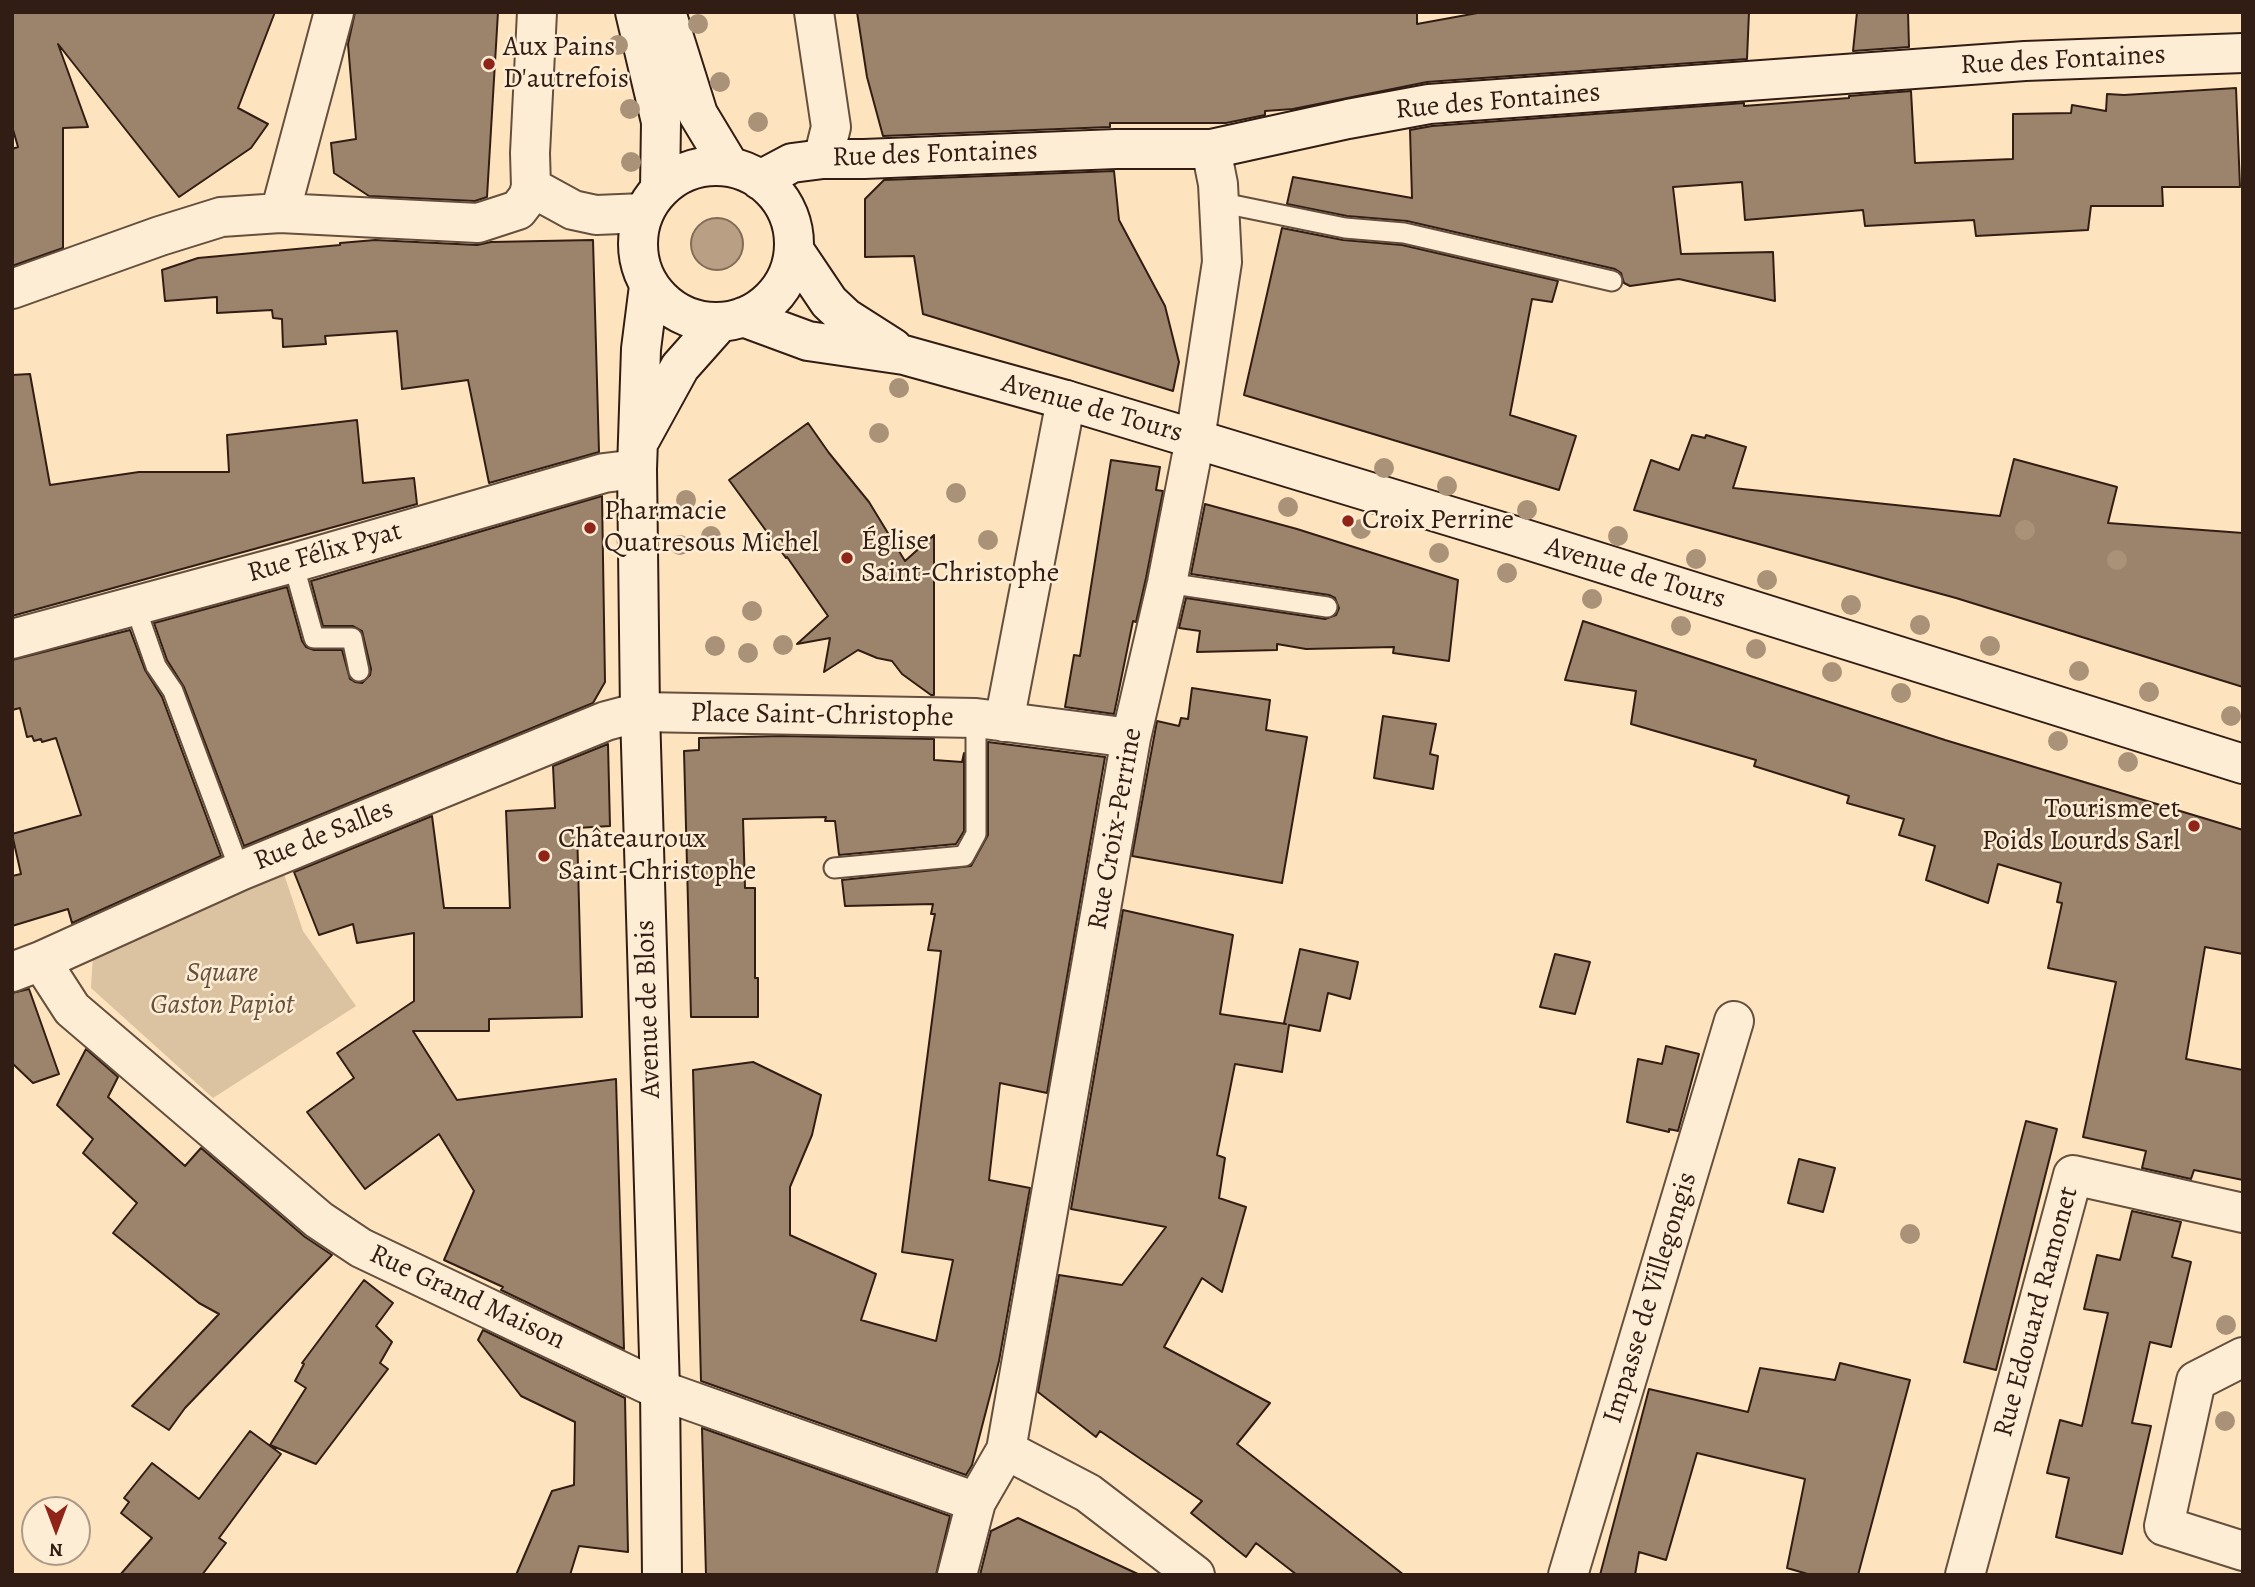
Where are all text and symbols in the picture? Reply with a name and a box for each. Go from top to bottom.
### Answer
place label: Aux Pains D'autrefois [503,31,629,97]
street label: Rue des Fontaines [1959,39,2167,83]
marker: Aux Pains D'autrefois [481,56,497,72]
street label: Rue des Fontaines [1394,76,1602,128]
street label: Rue des Fontaines [832,135,1038,175]
street label: Avenue de Tours [998,367,1186,451]
place label: Pharmacie Quatresous Michel [604,495,819,561]
place label: Croix Perrine [1362,504,1514,538]
marker: Croix Perrine [1340,513,1356,529]
street label: Rue Félix Pyat [244,515,406,591]
marker: Pharmacie Quatresous Michel [582,520,598,536]
place label: Église Saint-Christophe [861,525,1059,591]
street label: Avenue de Tours [1541,531,1729,617]
marker: Église Saint-Christophe [839,550,855,566]
street label: Place Saint-Christophe [690,697,954,735]
street label: Rue Croix-Perrine [1082,725,1150,933]
street label: Rue de Salles [249,793,399,879]
place label: Tourisme et Poids Lourds Sarl [1982,793,2180,859]
marker: Tourisme et Poids Lourds Sarl [2186,818,2202,834]
place label: Châteauroux Saint-Christophe [558,823,756,889]
marker: Châteauroux Saint-Christophe [536,848,552,864]
street label: Avenue de Blois [629,919,669,1099]
park label: Square Gaston Papiot [150,957,294,1023]
street label: Impasse de Villegongis [1597,1168,1705,1428]
street label: Rue Edouard Ramonet [1987,1183,2087,1441]
street label: Rue Grand Maison [364,1238,570,1358]
north arrow [21,1496,91,1566]
text: N [49,1537,63,1563]

